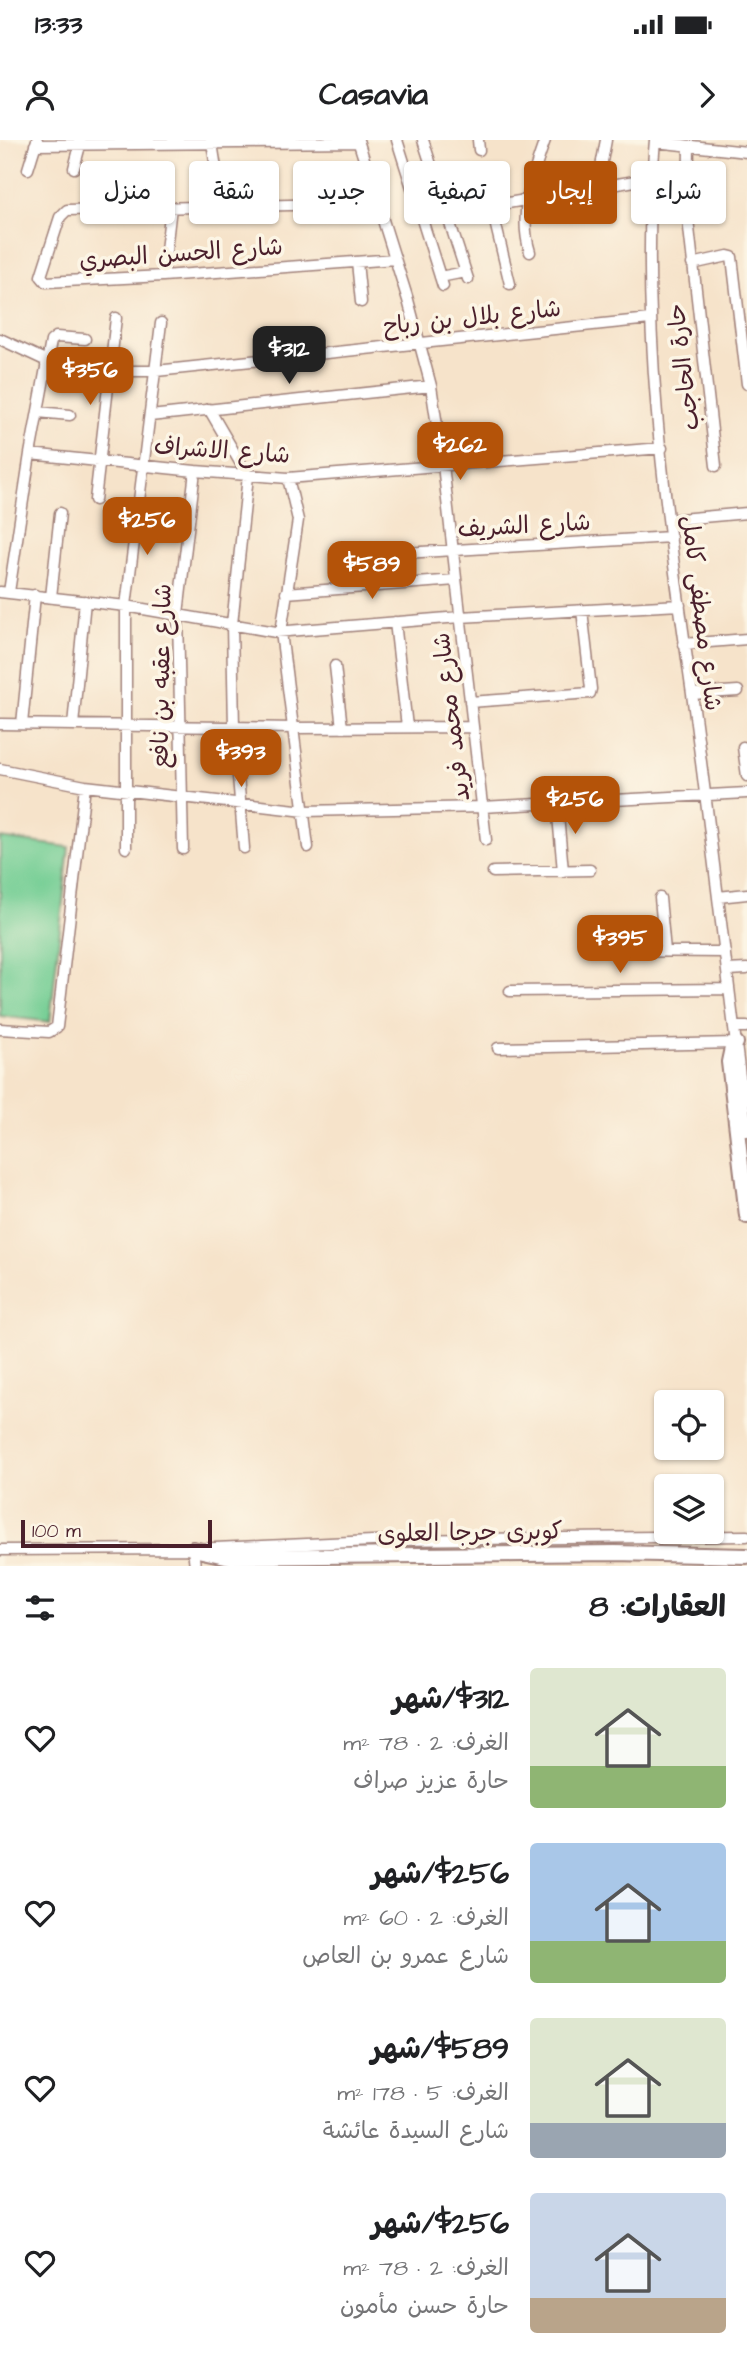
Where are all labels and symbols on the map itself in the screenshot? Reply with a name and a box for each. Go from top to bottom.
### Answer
street label: شارع الحسن البصري [78,230,284,278]
street label: شارع بلال بن رباح [381,292,563,344]
street label: حارة الحاجب [659,301,709,432]
pin: $312 [248,327,330,386]
pin: $356 [49,348,131,407]
pin: $262 [419,422,501,482]
street label: شارع الاشراف [153,429,291,473]
pin: $256 [106,498,188,557]
street label: شارع الشريف [457,506,591,546]
street label: شارع مصطفى كامل [672,513,730,713]
pin: $589 [331,542,413,601]
street label: شارع عقبه بن نافع [143,583,181,769]
street label: شارع محمد فريد [425,631,479,803]
pin: $393 [200,730,282,789]
pin: $256 [534,776,616,836]
pin: $395 [579,916,661,975]
street label: كوبرى جرجا العلوى [377,1514,563,1552]
scale bar [21,1517,212,1549]

